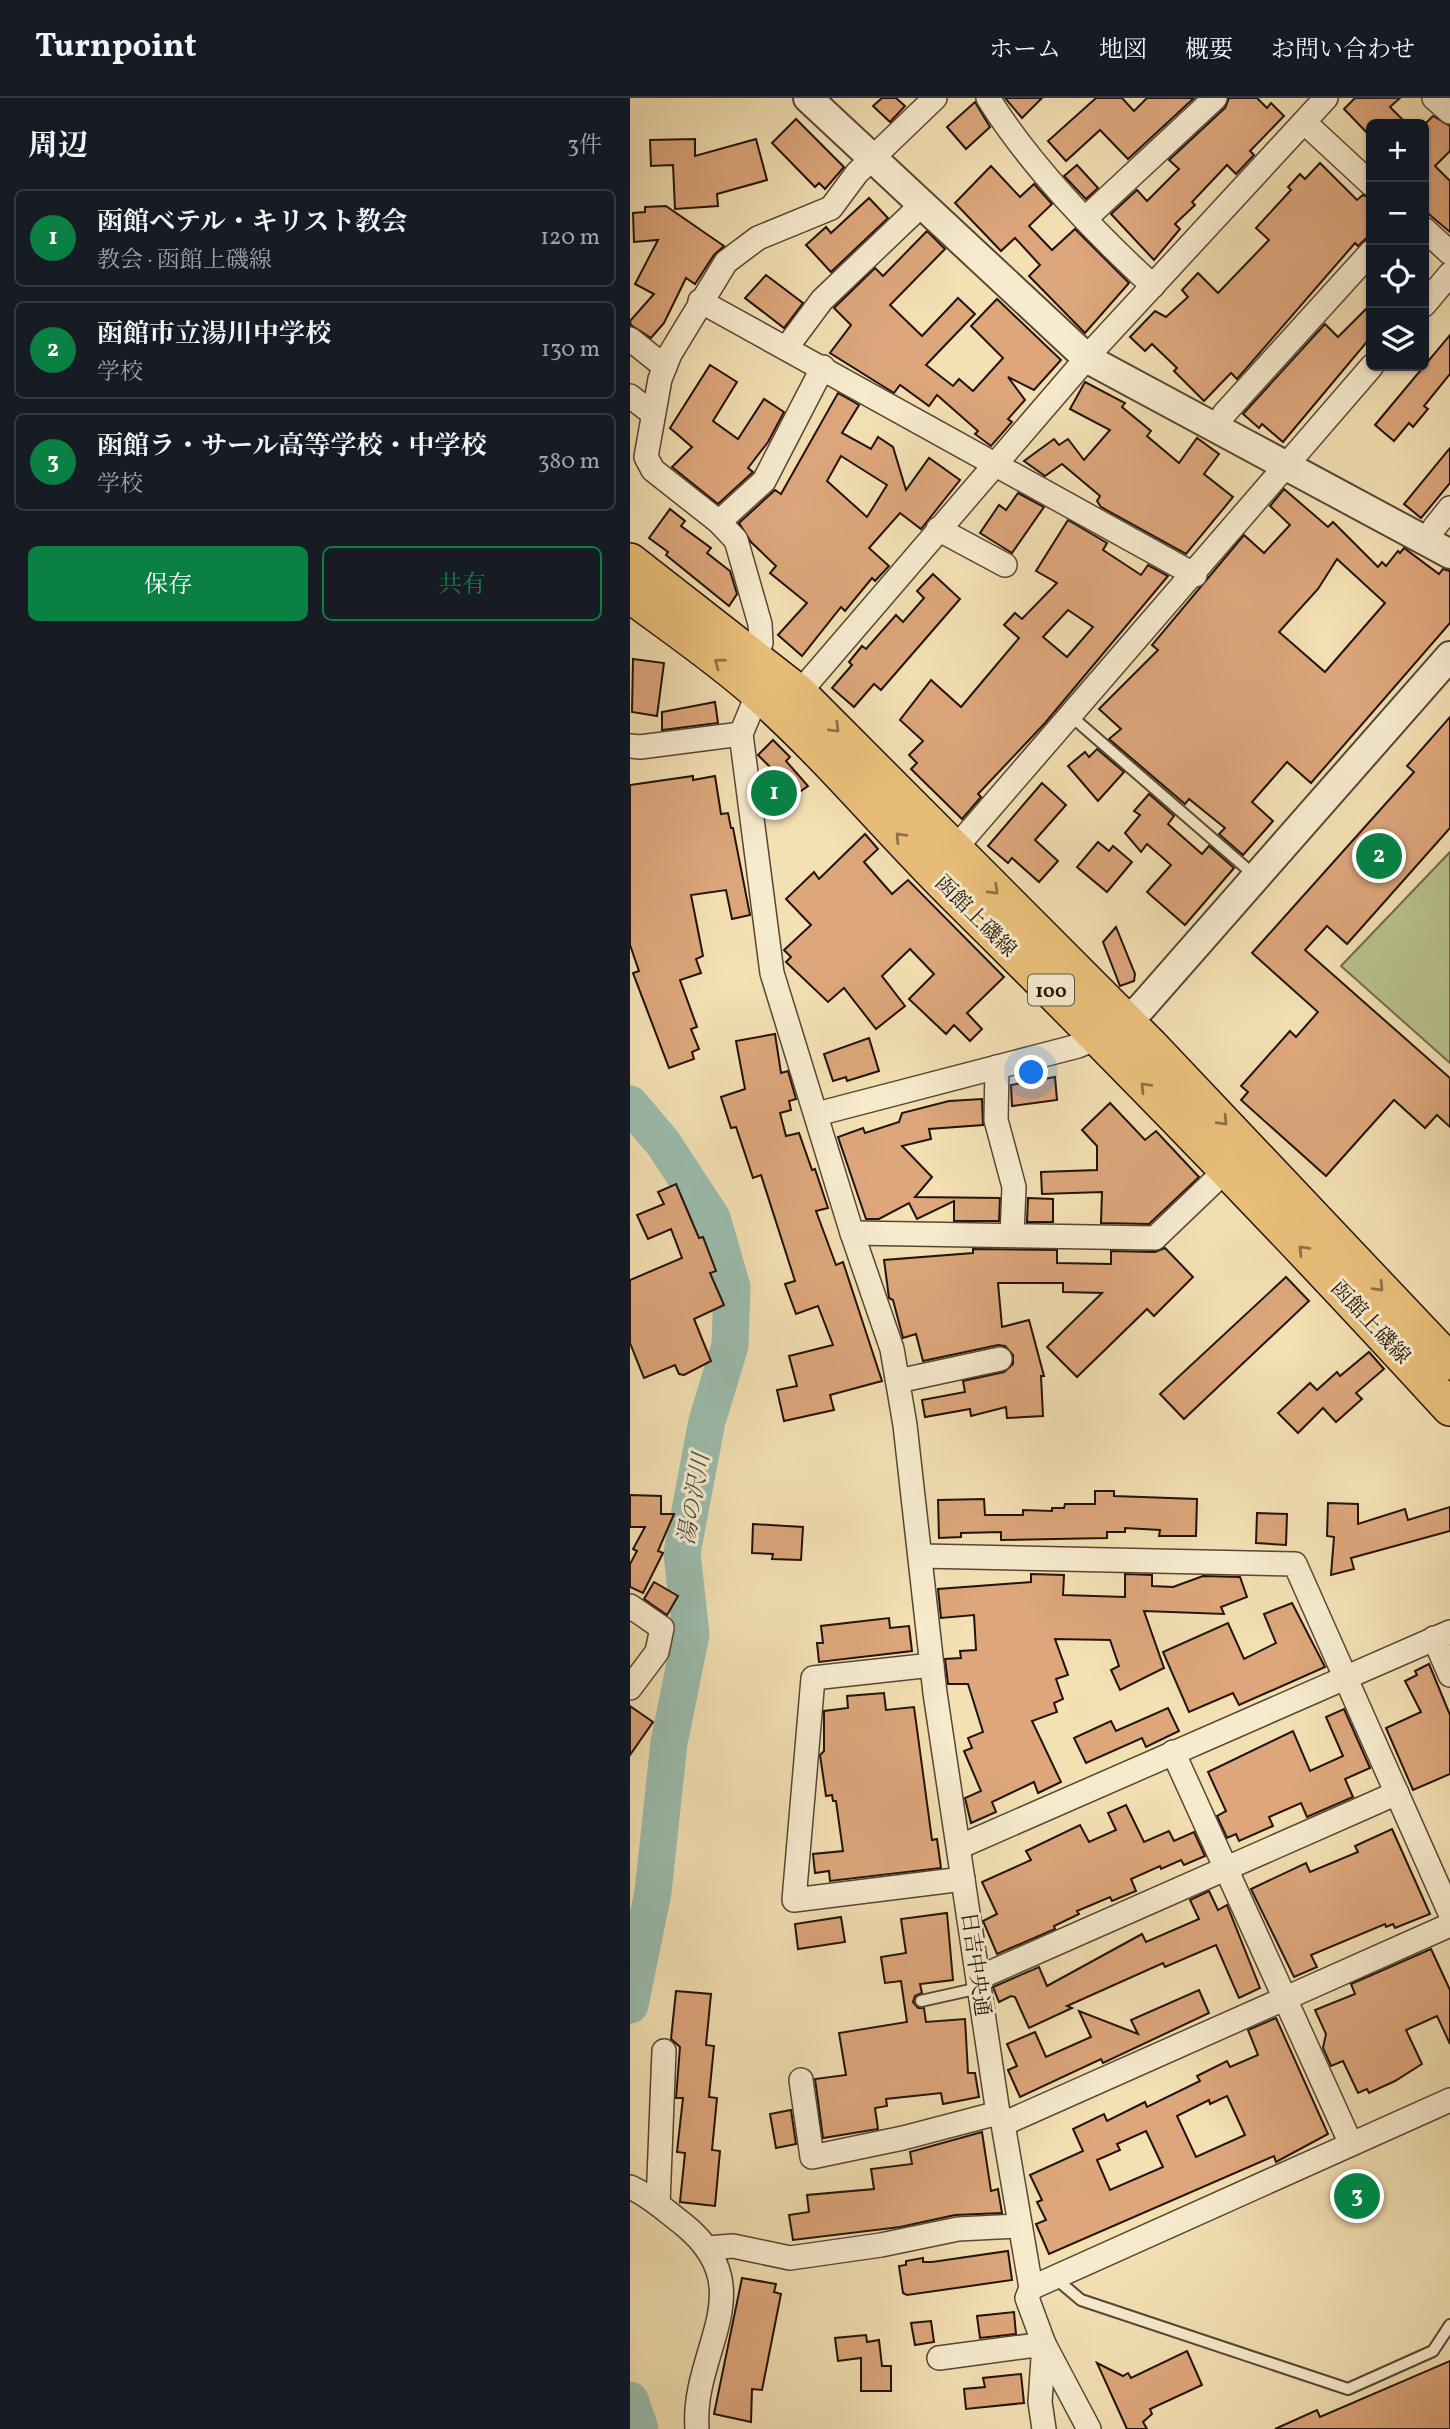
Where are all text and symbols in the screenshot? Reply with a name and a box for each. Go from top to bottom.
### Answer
text: Turnpoint [35,25,197,71]
text: ホーム [989,34,1061,68]
text: 地図 [1099,34,1147,68]
text: 概要 [1185,34,1233,68]
text: お問い合わせ [1271,34,1415,68]
map controls [1366,119,1429,371]
button: + [1366,119,1429,182]
text: 周辺 [28,126,88,168]
text: 3件 [567,130,602,162]
button: − [1366,182,1429,245]
text: 函館ベテル・キリスト教会 [97,205,407,241]
text: 1 [48,222,58,254]
text: 120 m [540,222,600,254]
text: 教会 · 函館上磯線 [97,245,272,277]
button: locate [1366,245,1429,308]
button: layers [1366,308,1429,371]
text: 函館市立湯川中学校 [97,317,331,353]
text: 2 [47,334,59,366]
text: 130 m [541,334,600,366]
text: 学校 [97,357,143,389]
text: 函館ラ・サール高等学校・中学校 [97,429,486,465]
text: 3 [47,446,59,478]
text: 380 m [538,446,600,478]
text: 学校 [97,469,143,501]
button: 保存 [28,546,308,621]
button: 共有 [322,546,602,621]
one-way arrow [714,658,726,671]
one-way arrow [826,719,839,732]
pin: 1 [751,767,797,819]
pin: 2 [1356,830,1402,882]
one-way arrow [895,832,908,845]
street label: 函館上磯線 [928,870,1022,964]
one-way arrow [986,882,998,894]
road number: 100 [1028,974,1074,1006]
your location [1014,1055,1048,1089]
one-way arrow [1141,1082,1154,1095]
one-way arrow [1214,1113,1227,1126]
one-way arrow [1299,1245,1312,1258]
street label: 函館上磯線 [1323,1275,1416,1371]
one-way arrow [1371,1279,1384,1292]
water label: 湯の沢川 [671,1448,719,1547]
street label: 日吉中央通 [953,1910,996,2018]
pin: 3 [1334,2170,1380,2222]

